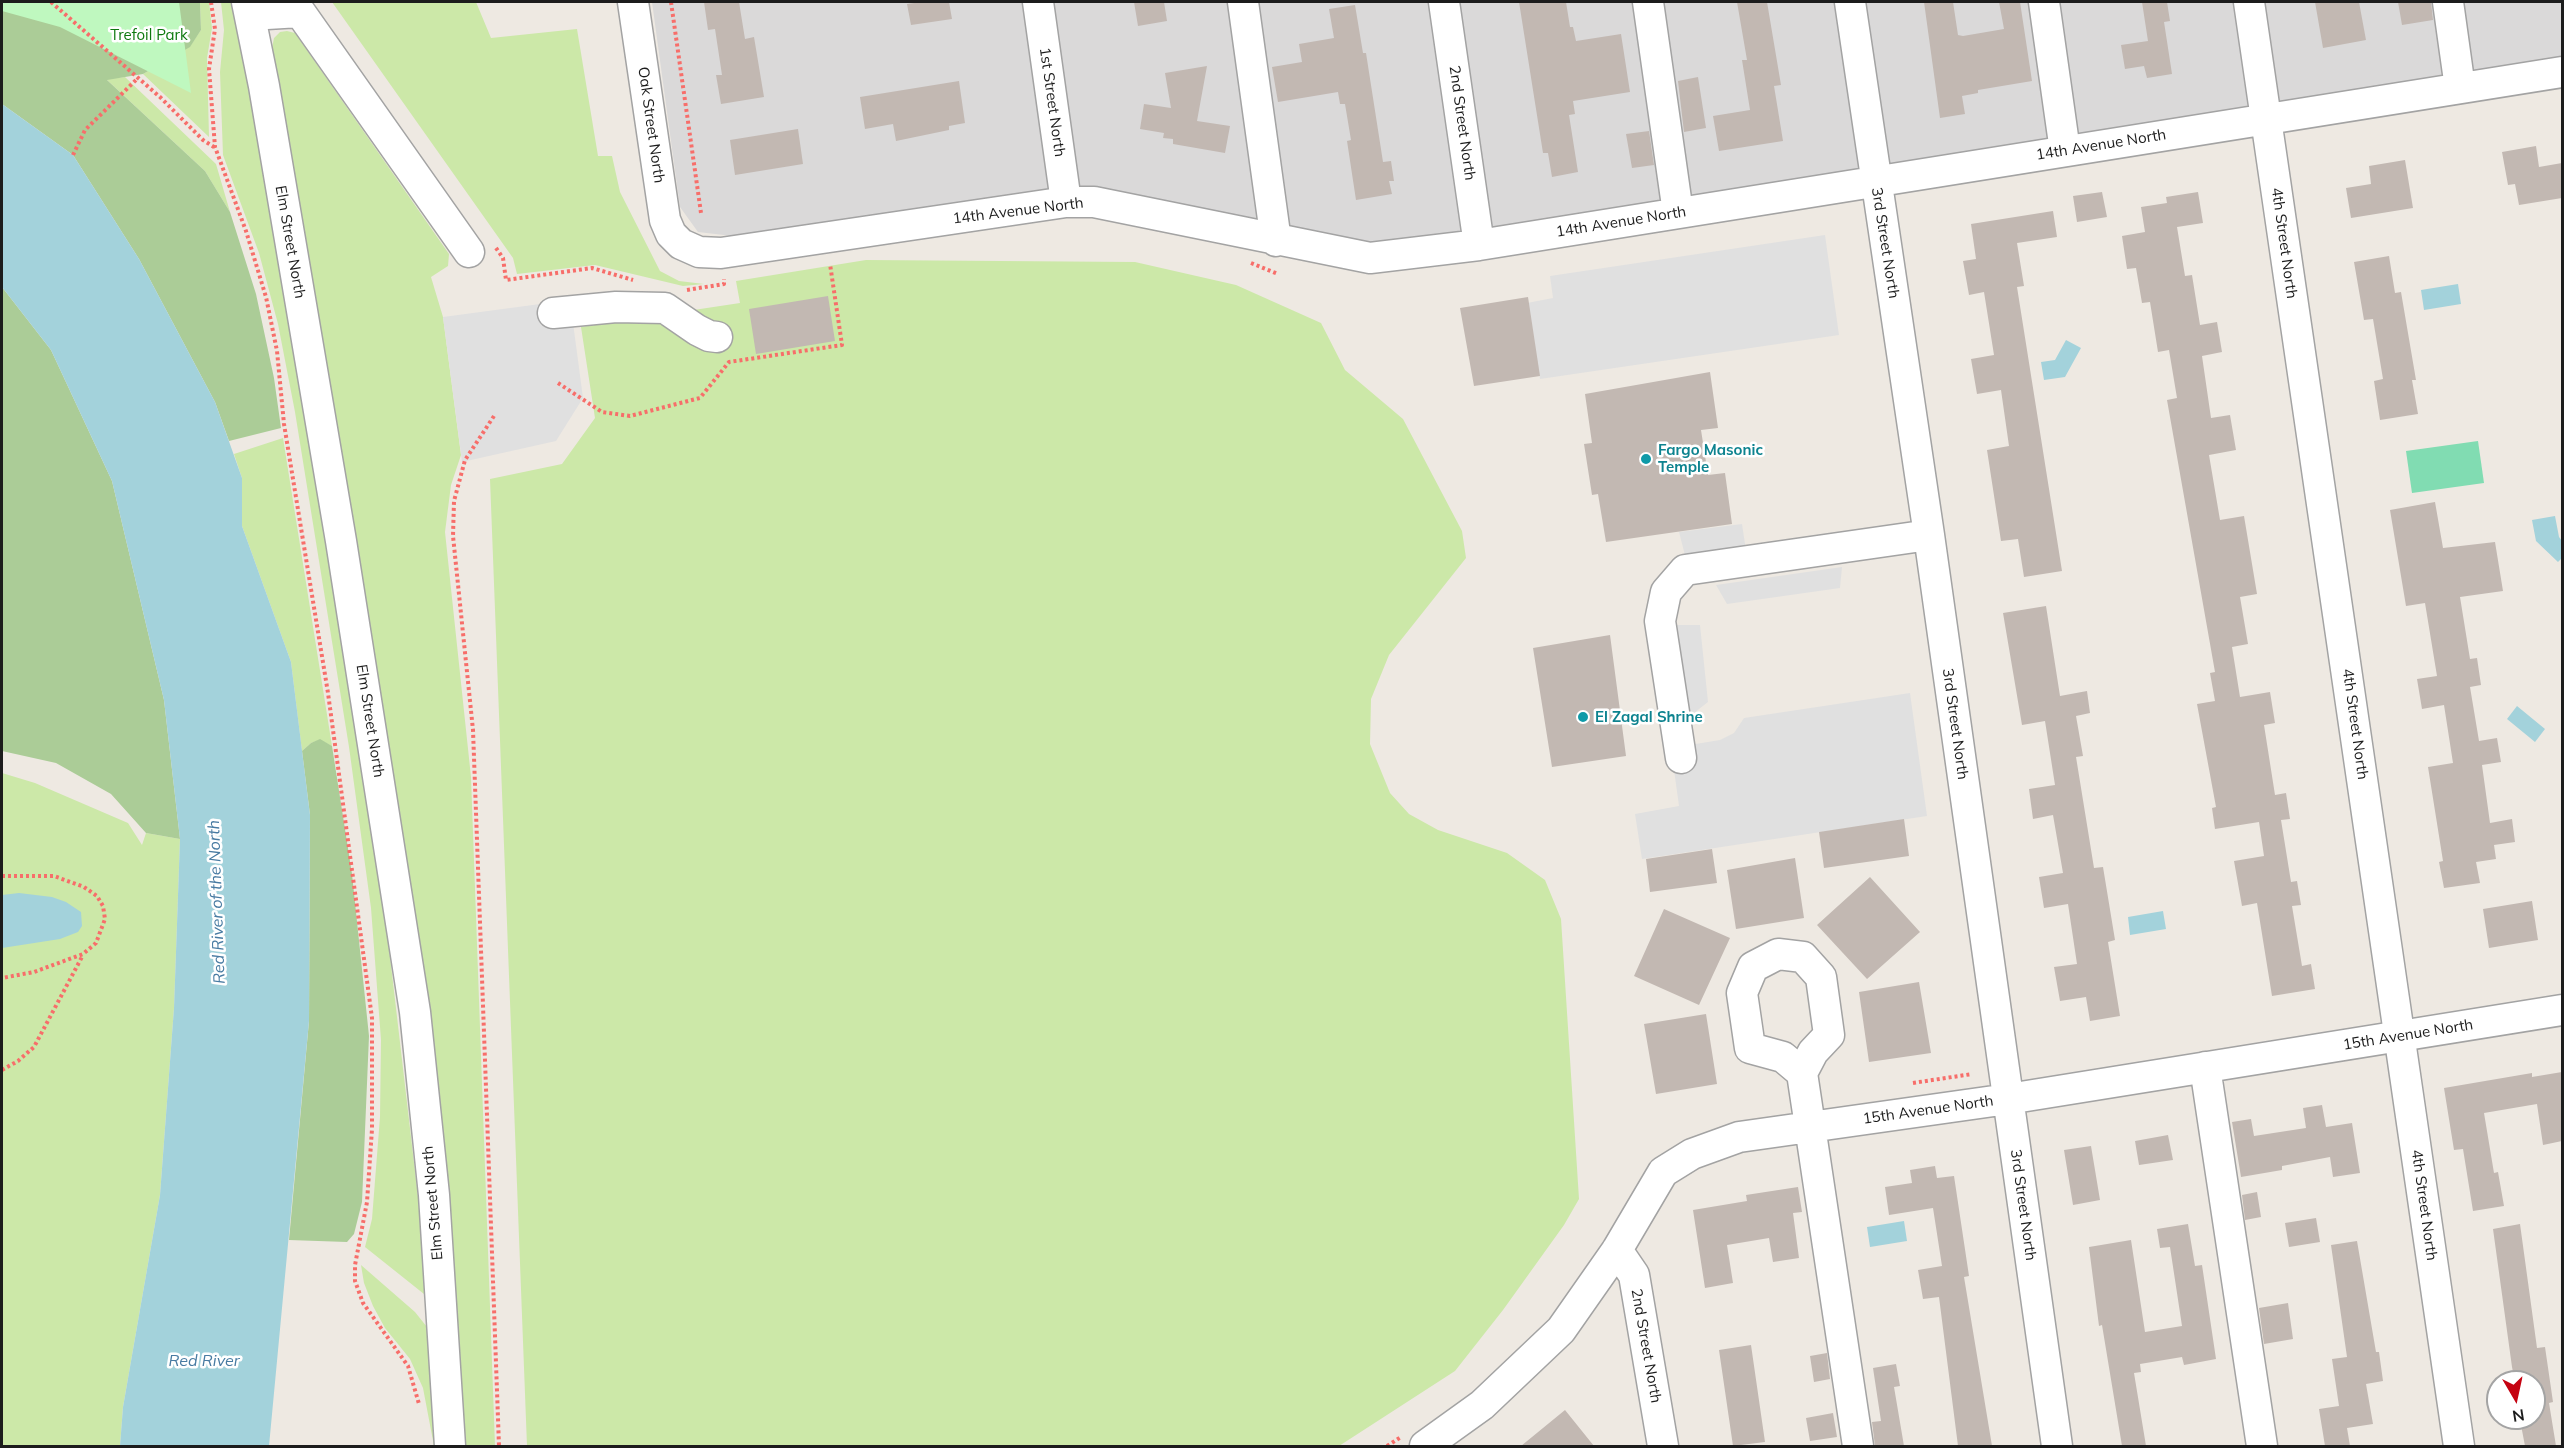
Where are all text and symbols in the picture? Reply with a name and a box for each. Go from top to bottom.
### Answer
park label: Trefoil Park [110,26,188,44]
street label: 1st Street North [1035,46,1069,158]
street label: 2nd Street North [1445,64,1479,182]
street label: Oak Street North [634,66,668,184]
street label: 14th Avenue North [2035,126,2167,164]
street label: Elm Street North [271,184,309,300]
street label: 3rd Street North [1867,186,1903,300]
street label: 4th Street North [2267,186,2301,300]
street label: 14th Avenue North [952,194,1084,228]
street label: 14th Avenue North [1555,203,1687,241]
place label: Fargo Masonic Temple [1658,441,1763,476]
marker: Fargo Masonic Temple [1639,452,1653,466]
street label: Elm Street North [352,663,388,779]
street label: 3rd Street North [1938,667,1972,781]
street label: 4th Street North [2338,667,2372,781]
place label: El Zagal Shrine [1595,708,1703,726]
marker: El Zagal Shrine [1576,710,1590,724]
water label: Red River of the North [205,820,229,984]
street label: 15th Avenue North [2342,1016,2474,1054]
street label: 15th Avenue North [1862,1092,1994,1128]
street label: Elm Street North [419,1145,447,1261]
street label: 3rd Street North [2006,1148,2040,1262]
street label: 4th Street North [2407,1148,2441,1262]
street label: 2nd Street North [1627,1287,1665,1405]
water label: Red River [168,1351,240,1371]
north arrow [2486,1370,2546,1430]
text: N [2511,1405,2526,1427]

